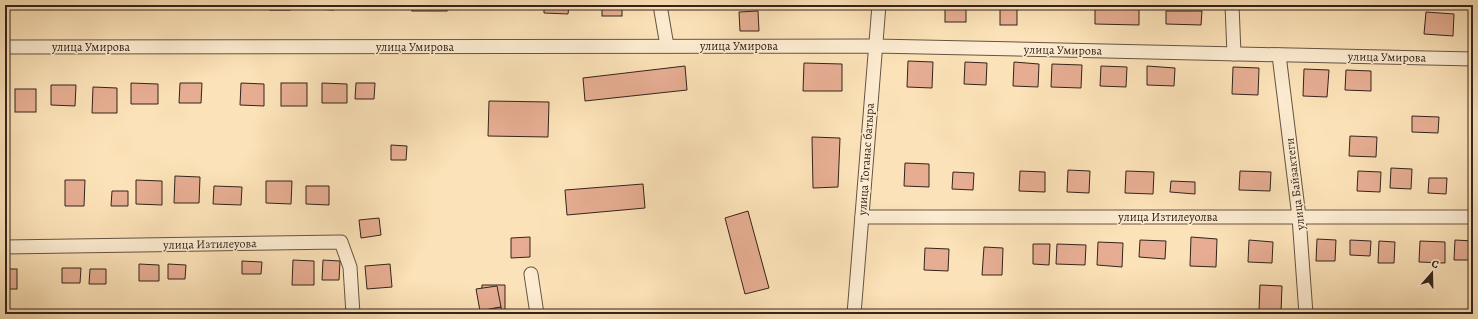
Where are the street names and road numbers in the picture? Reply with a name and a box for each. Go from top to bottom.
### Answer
street label: улица Умирова [699,38,779,54]
street label: улица Умирова [51,39,131,55]
street label: улица Умирова [375,39,455,55]
street label: улица Умирова [1023,41,1103,59]
street label: улица Умирова [1347,48,1427,66]
street label: улица Тоганас батыра [854,102,878,217]
street label: улица Байзактеги [1281,137,1309,232]
street label: улица Изтилеуолва [1117,209,1218,225]
street label: улица Изтилеуова [162,235,257,253]

